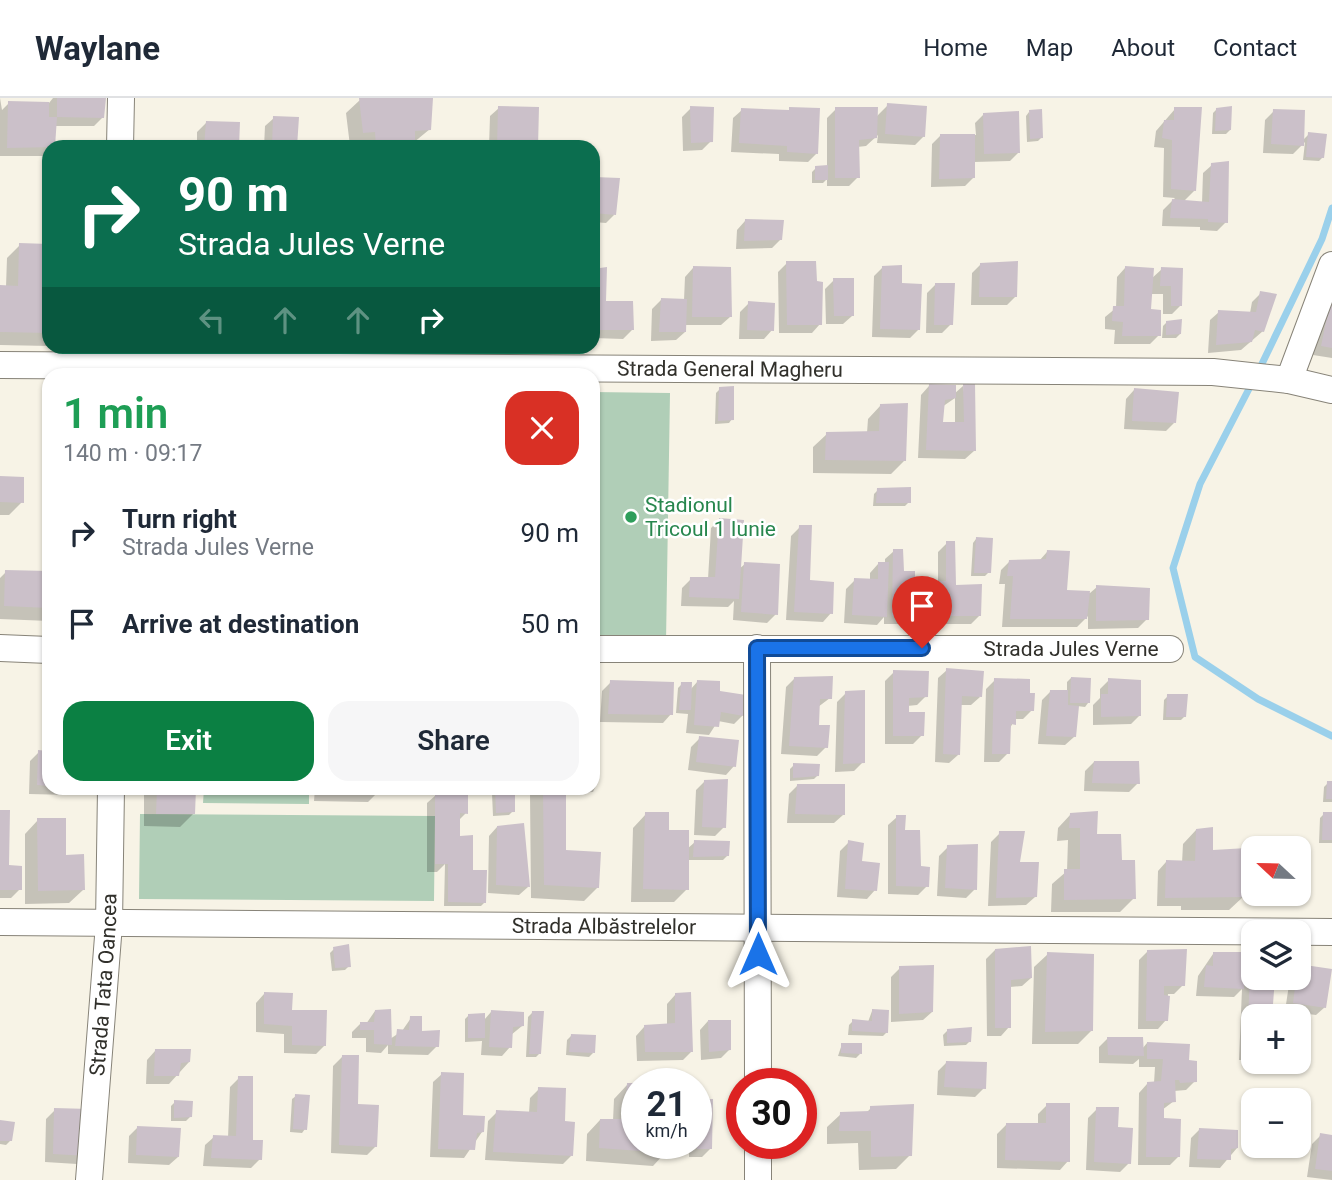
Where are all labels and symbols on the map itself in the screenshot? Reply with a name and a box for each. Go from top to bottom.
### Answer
street label: Strada General Magheru [617,357,843,382]
place label: Stadionul Tricoul 1 Iunie [645,493,776,541]
marker: Stadionul Tricoul 1 Iunie [623,509,639,525]
pin [892,576,952,648]
street label: Strada Jules Verne [983,637,1159,661]
north arrow [1241,836,1311,906]
street label: Strada Tata Oancea [85,893,121,1077]
street label: Strada Albăstrelelor [512,914,696,939]
position arrow [721,917,795,991]
speed limit sign: 30 [726,1068,817,1159]

